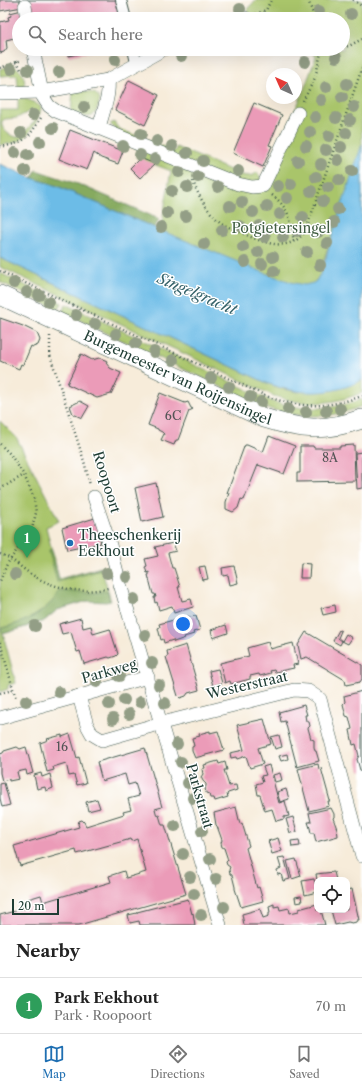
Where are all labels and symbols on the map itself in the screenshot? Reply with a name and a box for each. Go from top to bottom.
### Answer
north arrow [266,68,302,104]
park label: Potgietersingel [231,219,331,237]
water label: Singelgracht [154,268,240,319]
street label: Burgemeester van Roijensingel [81,326,274,429]
house number: 6C [165,408,181,423]
street label: Roopoort [89,449,125,515]
house number: 8A [322,450,339,465]
pin: 1 [14,525,40,558]
place label: Theeschenkerij Eekhout [78,526,181,560]
marker: Theeschenkerij Eekhout [65,538,75,548]
your location [173,614,193,634]
street label: Parkweg [79,654,139,687]
street label: Westerstraat [203,667,290,703]
house number: 16 [56,739,68,754]
street label: Parkstraat [182,761,218,831]
scale bar [12,897,59,916]

